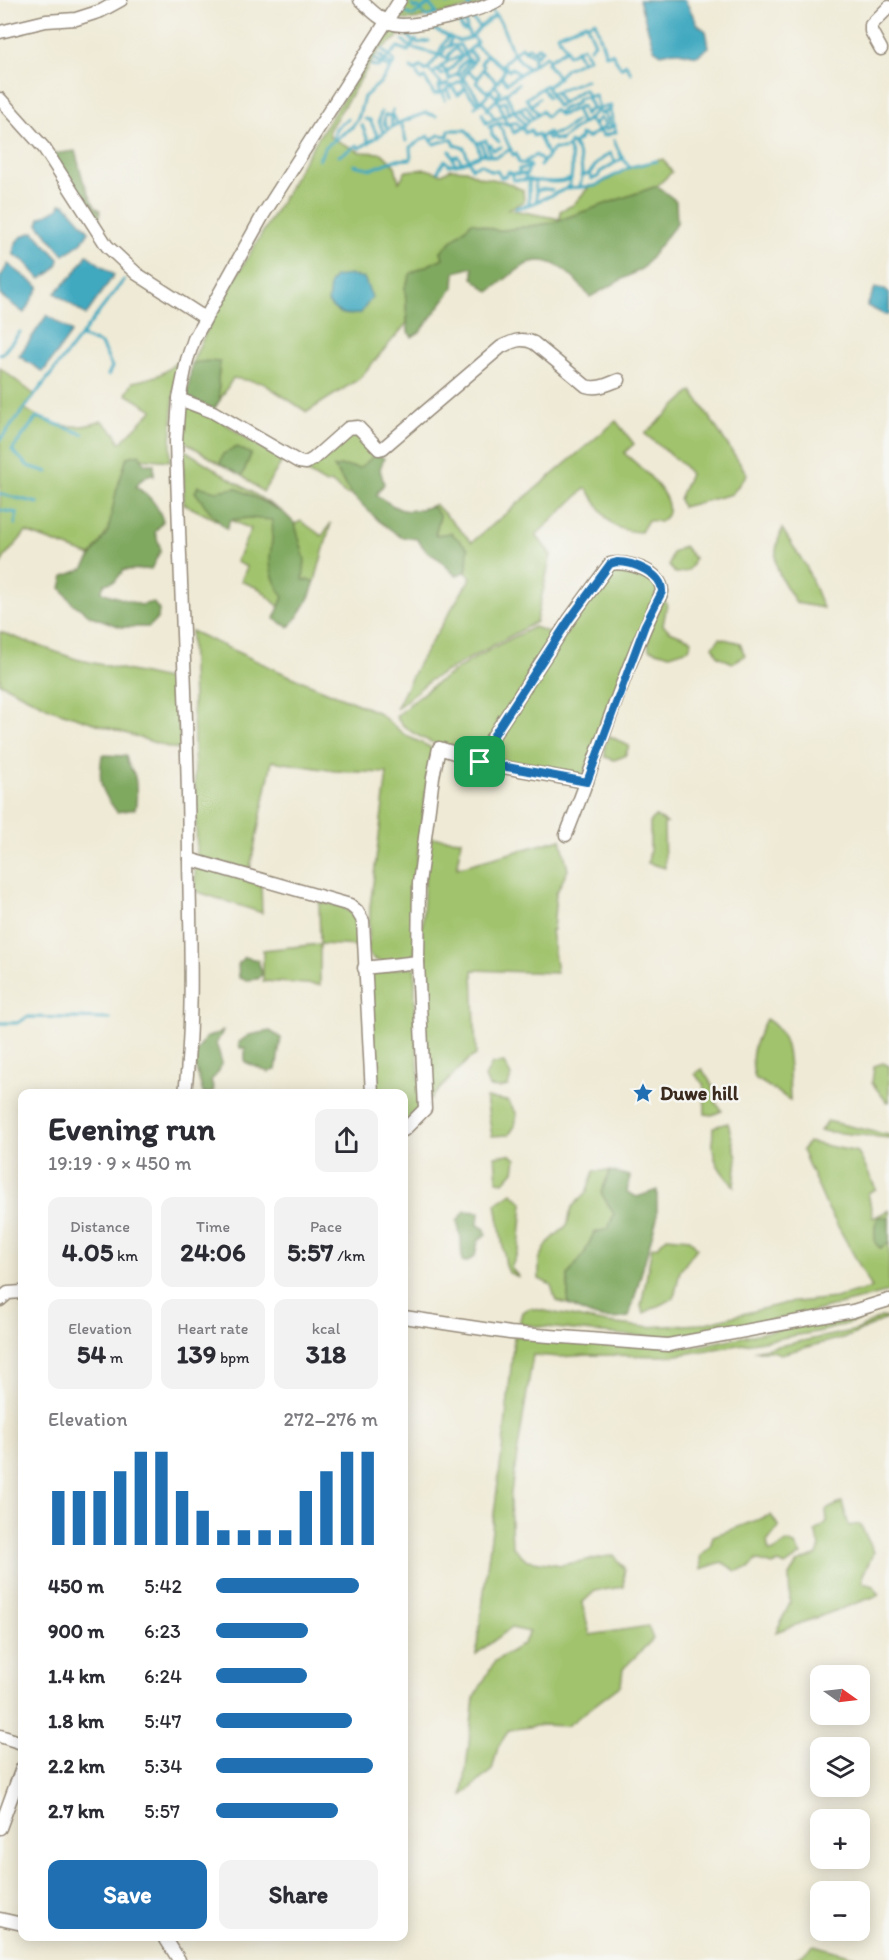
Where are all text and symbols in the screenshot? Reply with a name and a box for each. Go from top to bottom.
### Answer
pin [454,736,505,787]
icon: arrive [463,745,496,778]
place icon: Duwe hill [631,1081,655,1105]
place label: Duwe hill [660,1081,739,1105]
text: Evening run [48,1109,215,1148]
button: share [315,1109,378,1172]
text: 19:19 · 9 × 450 m [48,1151,192,1175]
text: Distance [70,1217,130,1236]
text: Time [196,1217,230,1236]
text: Pace [310,1217,342,1236]
text: 4.05 [62,1236,113,1268]
text: 24:06 [180,1236,246,1268]
text: 5:57 [287,1236,334,1268]
text: km [113,1246,138,1265]
text: /km [334,1246,365,1265]
text: Elevation [68,1319,132,1338]
text: Heart rate [178,1319,248,1338]
text: kcal [312,1319,340,1338]
text: 54 [77,1338,106,1370]
text: 139 [176,1338,216,1370]
text: 318 [306,1338,346,1370]
text: m [106,1348,123,1367]
text: bpm [216,1348,250,1367]
text: Elevation [48,1407,127,1431]
text: 272–276 m [284,1407,378,1431]
text: 450 m [48,1574,104,1598]
text: 5:42 [144,1574,182,1598]
text: 900 m [48,1619,104,1643]
text: 6:23 [144,1619,181,1643]
text: 1.4 km [48,1664,105,1688]
text: 6:24 [144,1664,182,1688]
north arrow [810,1665,870,1725]
map controls [810,1665,870,1941]
text: 1.8 km [48,1709,104,1733]
text: 5:47 [144,1709,181,1733]
button: layers [810,1737,870,1797]
text: 2.2 km [48,1754,105,1778]
text: 5:34 [144,1754,182,1778]
text: 2.7 km [48,1799,104,1823]
text: 5:57 [144,1799,180,1823]
button: + [810,1809,870,1869]
button: Save [48,1860,207,1929]
button: Share [219,1860,378,1929]
button: − [810,1881,870,1941]

